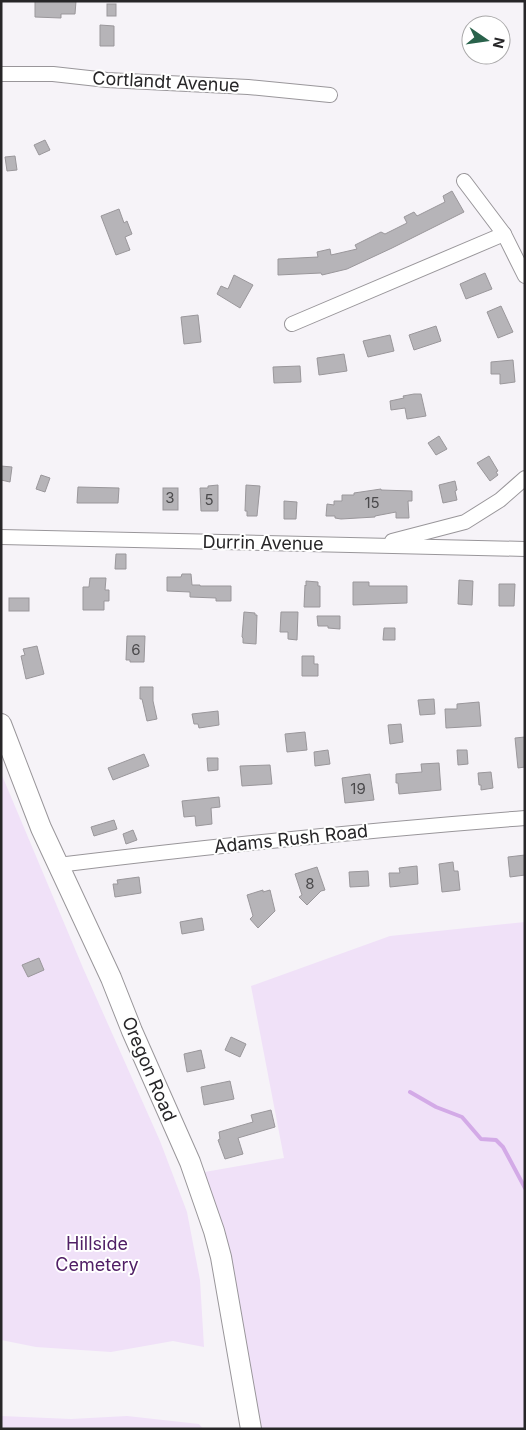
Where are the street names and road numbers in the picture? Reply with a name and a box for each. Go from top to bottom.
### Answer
street label: Cortlandt Avenue [92,67,240,96]
street label: Durrin Avenue [202,531,324,554]
street label: Adams Rush Road [213,820,369,857]
street label: Oregon Road [118,1013,181,1124]

